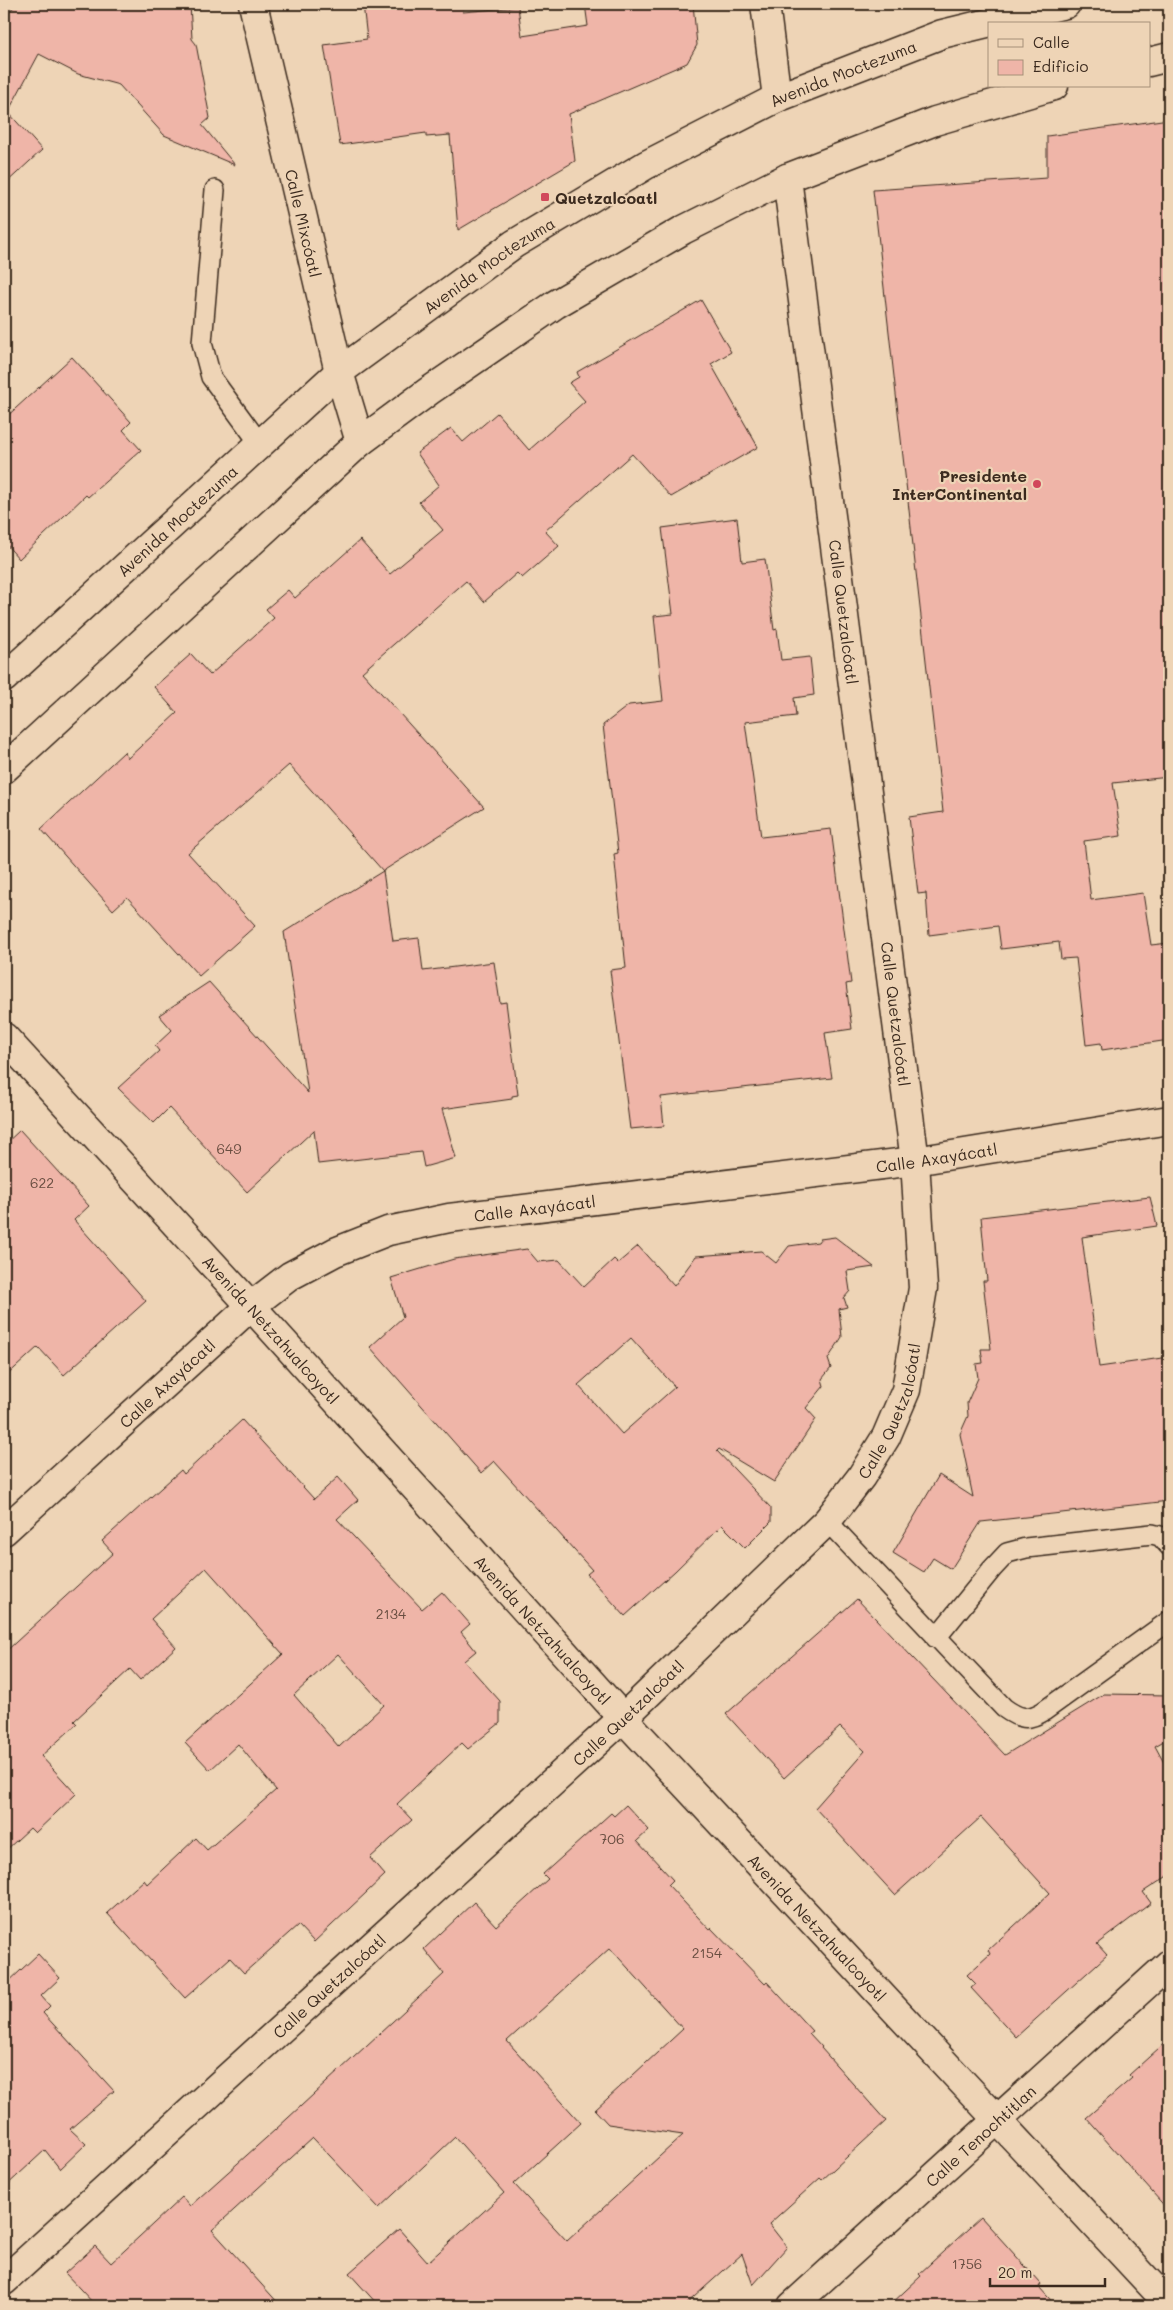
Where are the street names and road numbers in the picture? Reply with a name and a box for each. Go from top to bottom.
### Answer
street label: Avenida Moctezuma [766,35,919,111]
street label: Calle Mixcóatl [281,167,327,279]
street label: Avenida Moctezuma [419,212,558,318]
street label: Avenida Moctezuma [112,460,241,581]
street label: Calle Quetzalcóatl [825,539,863,685]
street label: Calle Quetzalcóatl [877,941,915,1087]
street label: Calle Axayácatl [875,1137,999,1176]
street label: Calle Axayácatl [473,1190,597,1225]
street label: Avenida Netzahualcoyotl [198,1250,345,1408]
street label: Calle Axayácatl [114,1334,219,1432]
street label: Calle Quetzalcóatl [852,1341,924,1482]
street label: Avenida Netzahualcoyotl [470,1550,616,1709]
street label: Calle Quetzalcóatl [567,1655,688,1770]
street label: Avenida Netzahualcoyotl [744,1849,892,2005]
street label: Calle Quetzalcóatl [268,1929,390,2042]
street label: Calle Tenochtitlan [920,2080,1040,2191]

